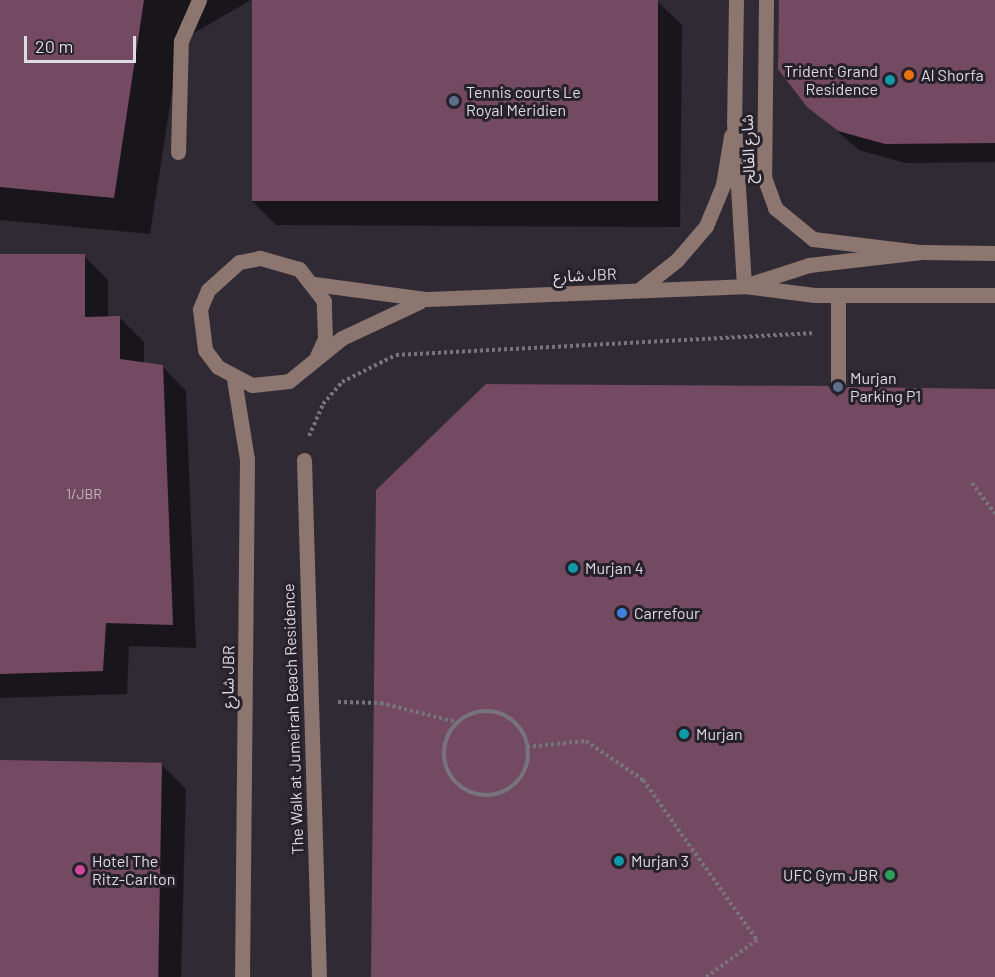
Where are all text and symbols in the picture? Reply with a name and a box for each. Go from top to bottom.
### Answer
scale bar [27,24,140,62]
text: 20 m [35,35,73,57]
place label: Trident Grand Residence [784,61,878,99]
place label: Al Shorfa [921,65,984,85]
marker: Al Shorfa [902,68,916,82]
marker: Trident Grand Residence [883,73,897,87]
place label: Tennis courts Le Royal Méridien [466,82,581,120]
marker: Tennis courts Le Royal Méridien [447,94,461,108]
street label: شارع الفالح [737,114,759,184]
street label: شارع JBR [553,264,617,286]
place label: Murjan Parking P1 [850,368,921,406]
marker: Murjan Parking P1 [831,380,845,394]
house number: 1/JBR [66,486,102,502]
place label: Murjan 4 [585,558,644,578]
marker: Murjan 4 [566,561,580,575]
street label: The Walk at Jumeirah Beach Residence [279,583,307,855]
place label: Carrefour [634,603,700,623]
marker: Carrefour [615,606,629,620]
street label: شارع JBR [218,645,238,709]
place label: Murjan [696,724,743,744]
marker: Murjan [677,727,691,741]
place label: Hotel The Ritz-Carlton [92,851,175,889]
place label: Murjan 3 [631,851,689,871]
marker: Murjan 3 [612,854,626,868]
marker: Hotel The Ritz-Carlton [73,863,87,877]
place label: UFC Gym JBR [783,865,878,885]
marker: UFC Gym JBR [883,868,897,882]

